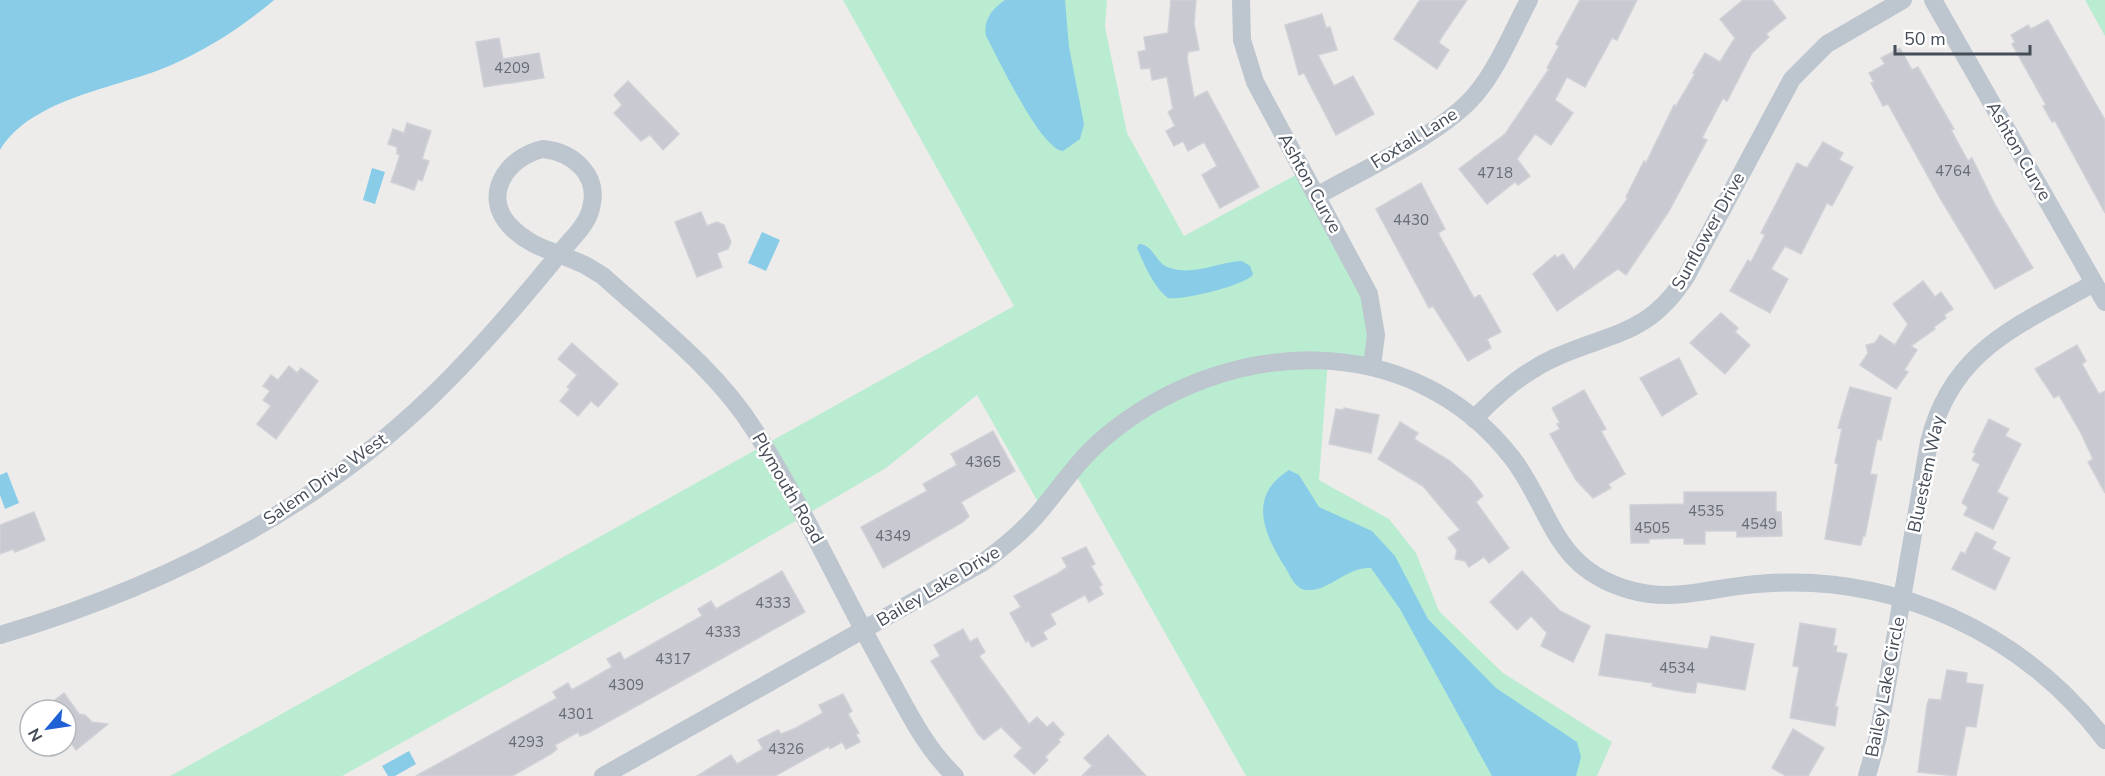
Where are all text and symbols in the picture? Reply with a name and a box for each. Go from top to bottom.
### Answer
scale bar [1895,18,2030,56]
text: 50 m [1904,27,1946,51]
house number: 4209 [494,58,530,78]
street label: Ashton Curve [1981,97,2057,205]
street label: Foxtail Lane [1366,102,1462,174]
street label: Ashton Curve [1273,129,1347,237]
house number: 4764 [1935,161,1971,181]
house number: 4718 [1477,163,1513,183]
street label: Sunflower Drive [1666,168,1750,294]
house number: 4430 [1393,210,1429,230]
street label: Bluestem Way [1902,413,1950,535]
street label: Salem Drive West [258,427,392,531]
street label: Plymouth Road [747,428,829,548]
house number: 4365 [965,452,1001,472]
house number: 4535 [1688,501,1724,521]
house number: 4549 [1741,514,1777,534]
house number: 4505 [1634,518,1670,538]
house number: 4349 [875,526,911,546]
street label: Bailey Lake Drive [872,540,1004,632]
house number: 4333 [755,593,791,613]
street label: Bailey Lake Circle [1860,615,1910,759]
house number: 4333 [705,622,741,642]
house number: 4317 [655,649,691,669]
house number: 4534 [1659,658,1695,678]
house number: 4309 [608,675,644,695]
north arrow [18,698,78,758]
house number: 4301 [558,704,594,724]
text: N [23,724,48,745]
house number: 4293 [508,732,544,752]
house number: 4326 [768,739,804,759]

